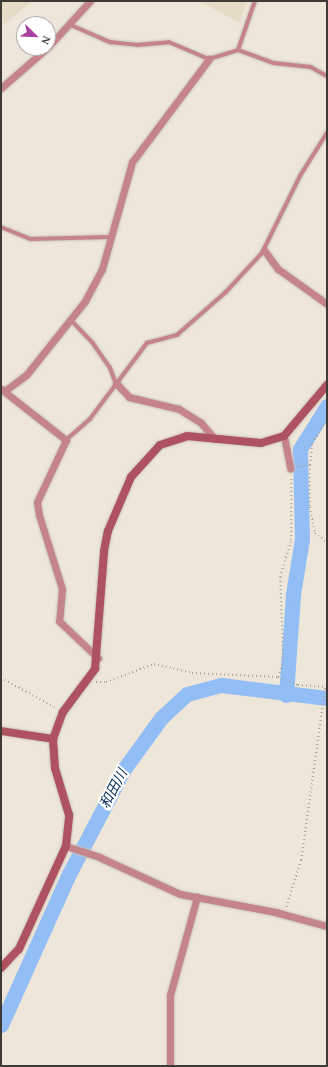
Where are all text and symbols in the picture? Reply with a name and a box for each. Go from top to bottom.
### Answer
north arrow [16,16,56,56]
text: N [39,34,53,46]
water label: 和田川 [97,767,131,811]

